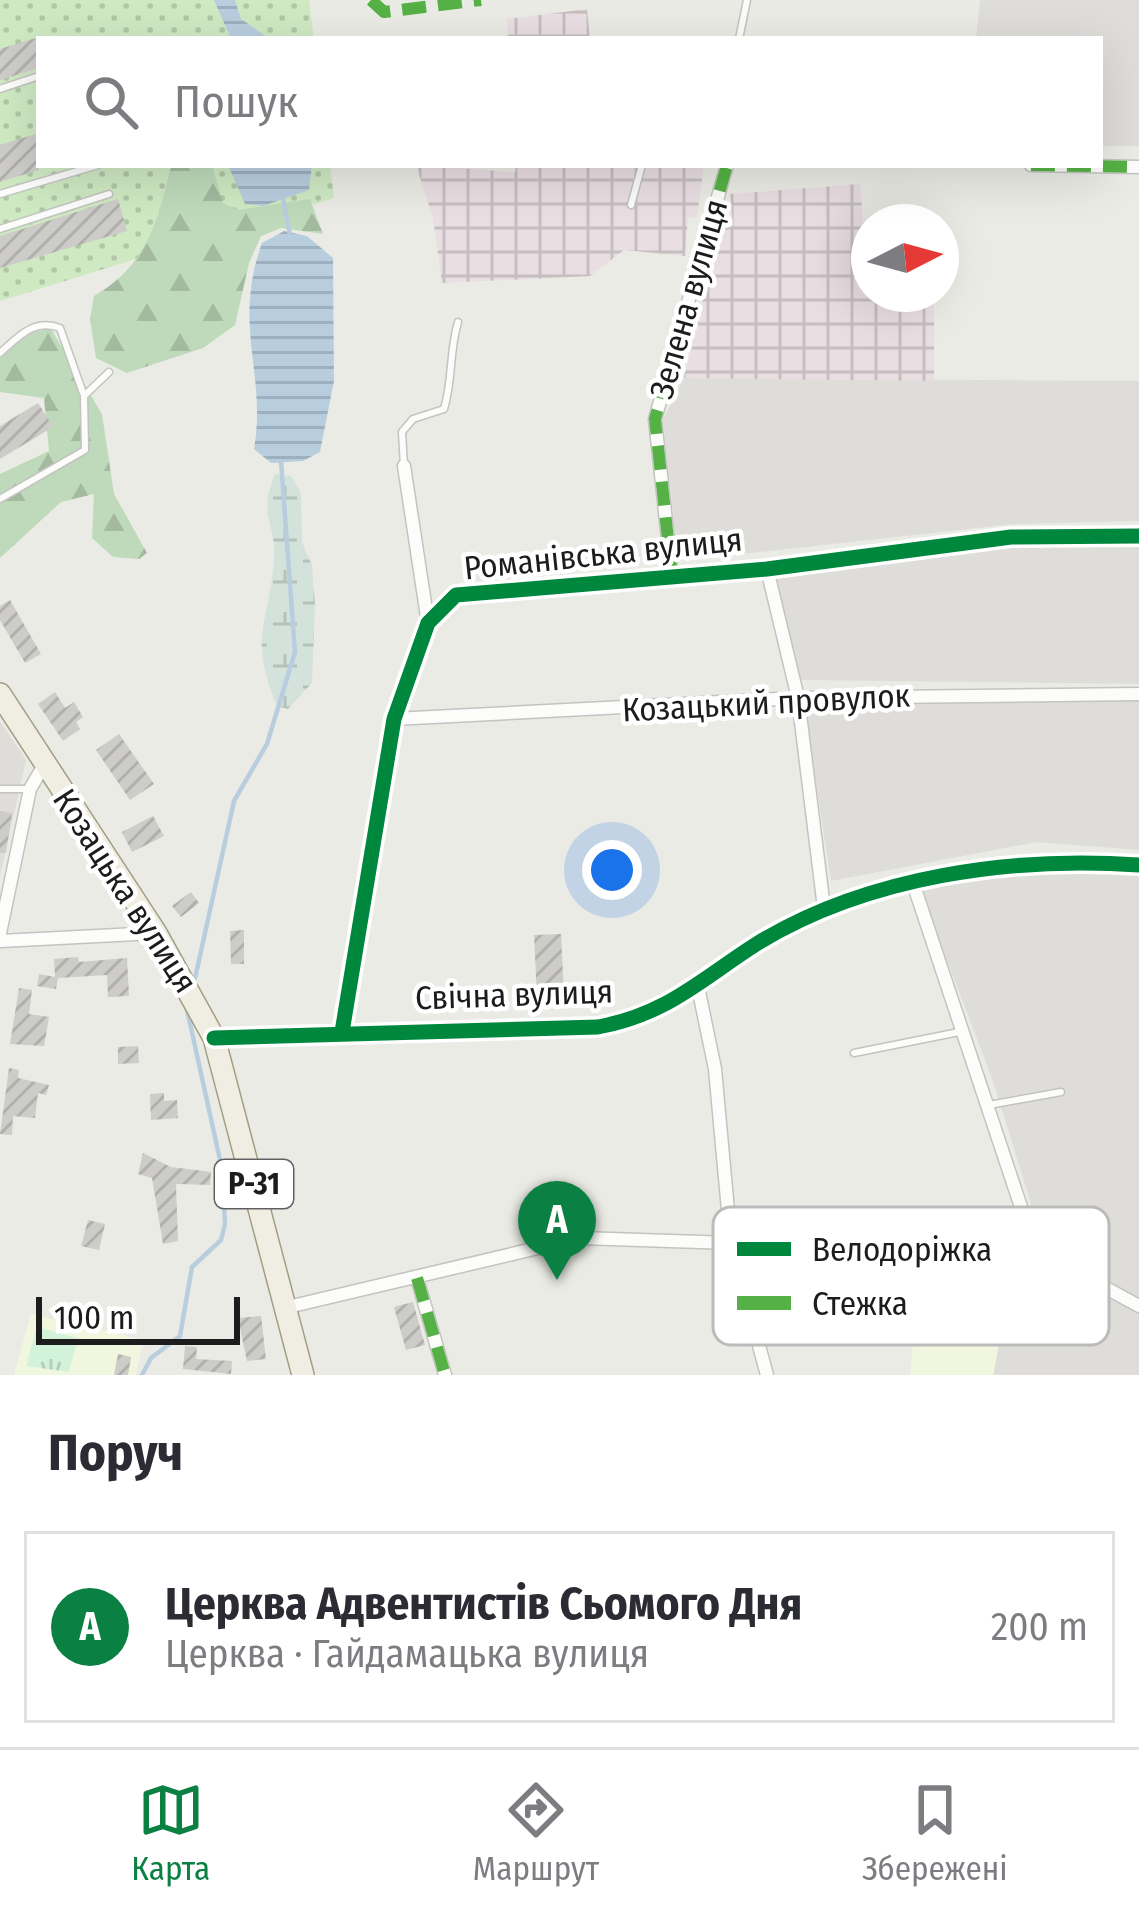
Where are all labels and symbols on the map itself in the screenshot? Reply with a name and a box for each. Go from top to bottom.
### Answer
street label: Зелена вулиця [641,195,737,403]
north arrow [851,204,959,312]
street label: Романівська вулиця [462,519,744,589]
street label: Козацький провулок [621,675,912,731]
street label: Козацька вулиця [44,782,206,1000]
your location [582,840,642,900]
street label: Свічна вулиця [414,972,614,1018]
road number: Р-31 [215,1160,293,1208]
pin: A [518,1181,596,1280]
legend [713,1207,1109,1345]
text: Велодоріжка [812,1230,992,1270]
text: Стежка [812,1284,908,1324]
scale bar [36,1291,240,1344]

